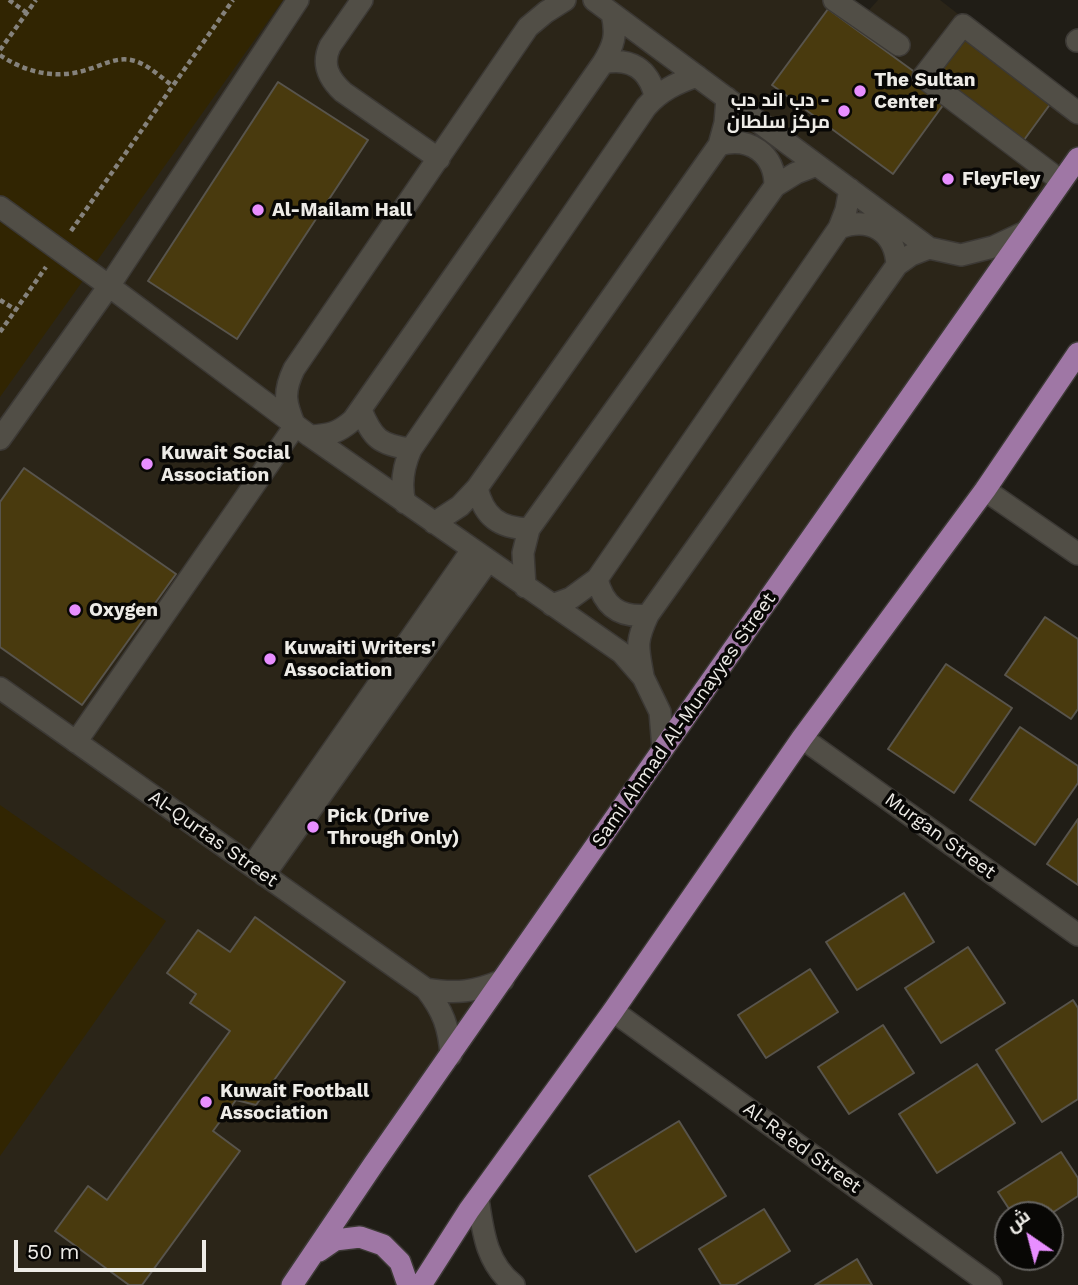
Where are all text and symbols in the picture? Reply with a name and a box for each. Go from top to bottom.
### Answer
place label: The Sultan Center [874,69,976,113]
marker: The Sultan Center [852,83,868,99]
place label: دب اند دب - مركز سلطان [727,89,830,133]
marker: دب اند دب - مركز سلطان [836,103,852,119]
place label: FleyFley [962,168,1040,190]
marker: FleyFley [940,171,956,187]
place label: Al-Mailam Hall [272,199,412,221]
marker: Al-Mailam Hall [250,202,266,218]
place label: Kuwait Social Association [161,442,290,486]
marker: Kuwait Social Association [139,456,155,472]
street label: Sami Ahmad Al-Munayyes Street [587,588,781,852]
place label: Oxygen [89,599,158,621]
marker: Oxygen [67,602,83,618]
place label: Kuwaiti Writers' Association [284,637,436,681]
marker: Kuwaiti Writers' Association [262,651,278,667]
street label: Al-Qurtas Street [144,786,282,892]
street label: Murgan Street [880,788,1000,884]
place label: Pick (Drive Through Only) [327,805,460,849]
marker: Pick (Drive Through Only) [305,819,321,835]
place label: Kuwait Football Association [220,1080,369,1124]
marker: Kuwait Football Association [198,1094,214,1110]
street label: Al-Ra'ed Street [739,1098,865,1198]
north arrow [994,1201,1064,1271]
text: ش [1001,1204,1034,1236]
scale bar [18,1226,210,1270]
text: 50 m [27,1239,79,1264]

